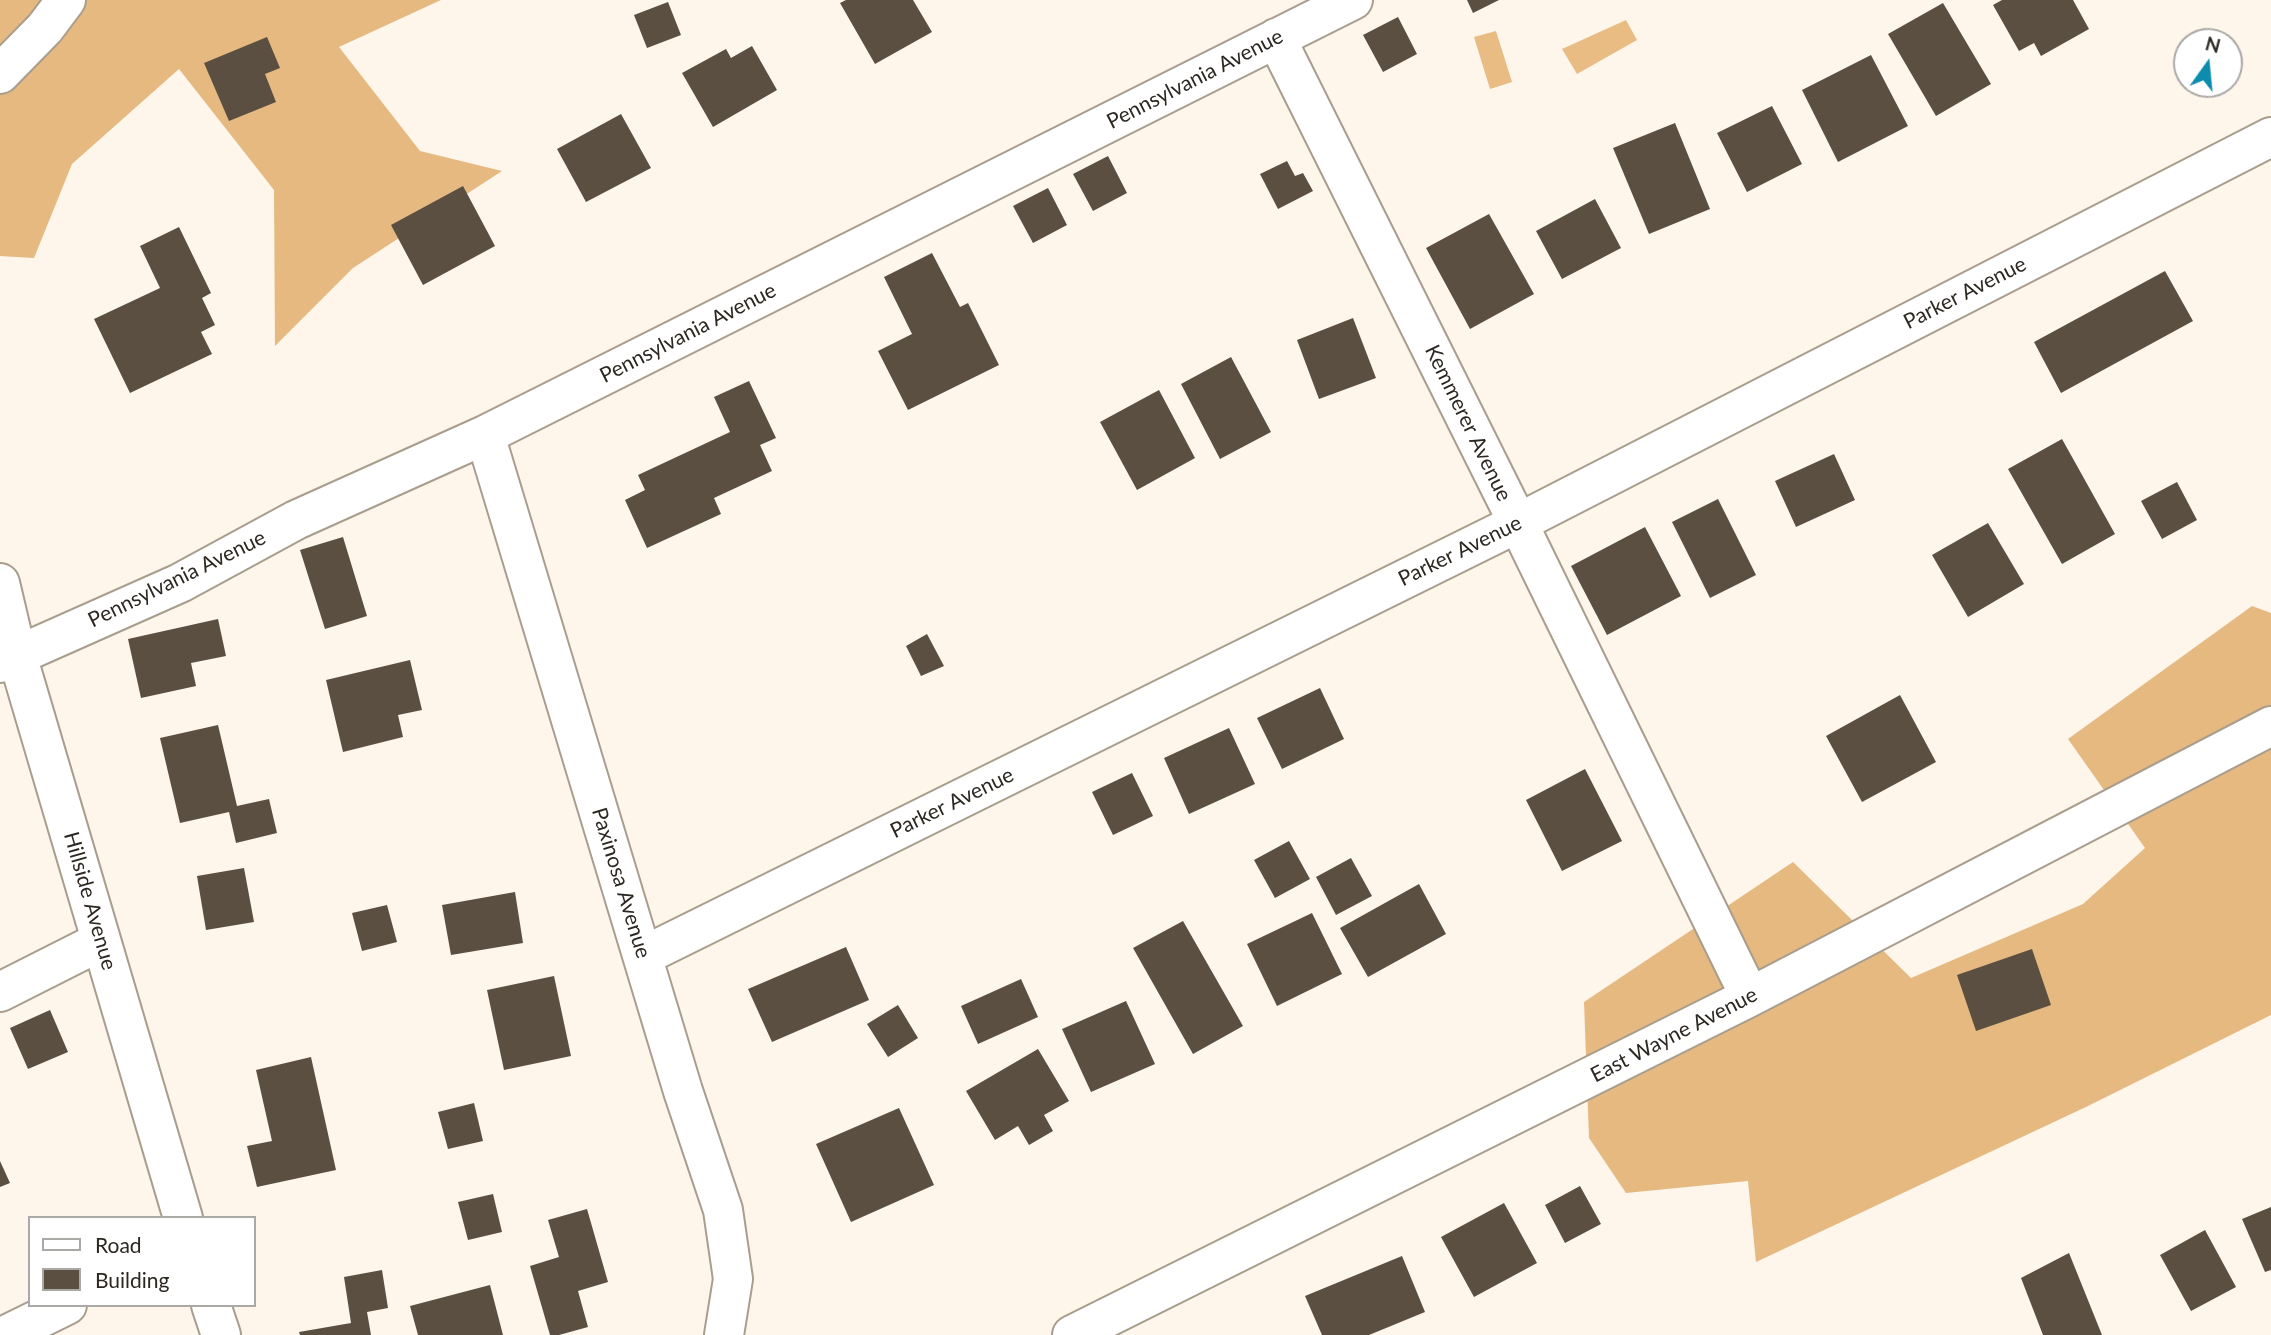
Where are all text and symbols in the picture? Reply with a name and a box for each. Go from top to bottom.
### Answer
street label: Pennsylvania Avenue [1103,24,1287,134]
north arrow [2173,28,2243,98]
text: N [2203,31,2223,57]
street label: Parker Avenue [1900,251,2030,335]
street label: Pennsylvania Avenue [596,278,780,388]
street label: Kemmerer Avenue [1419,341,1517,505]
street label: Parker Avenue [1394,510,1526,592]
street label: Pennsylvania Avenue [84,525,270,633]
street label: Parker Avenue [886,762,1018,844]
street label: Paxinosa Avenue [586,805,656,961]
street label: Hillside Avenue [58,829,122,973]
street label: East Wayne Avenue [1586,982,1762,1088]
legend [28,1216,256,1307]
text: Road [95,1232,142,1257]
text: Building [95,1267,170,1292]

